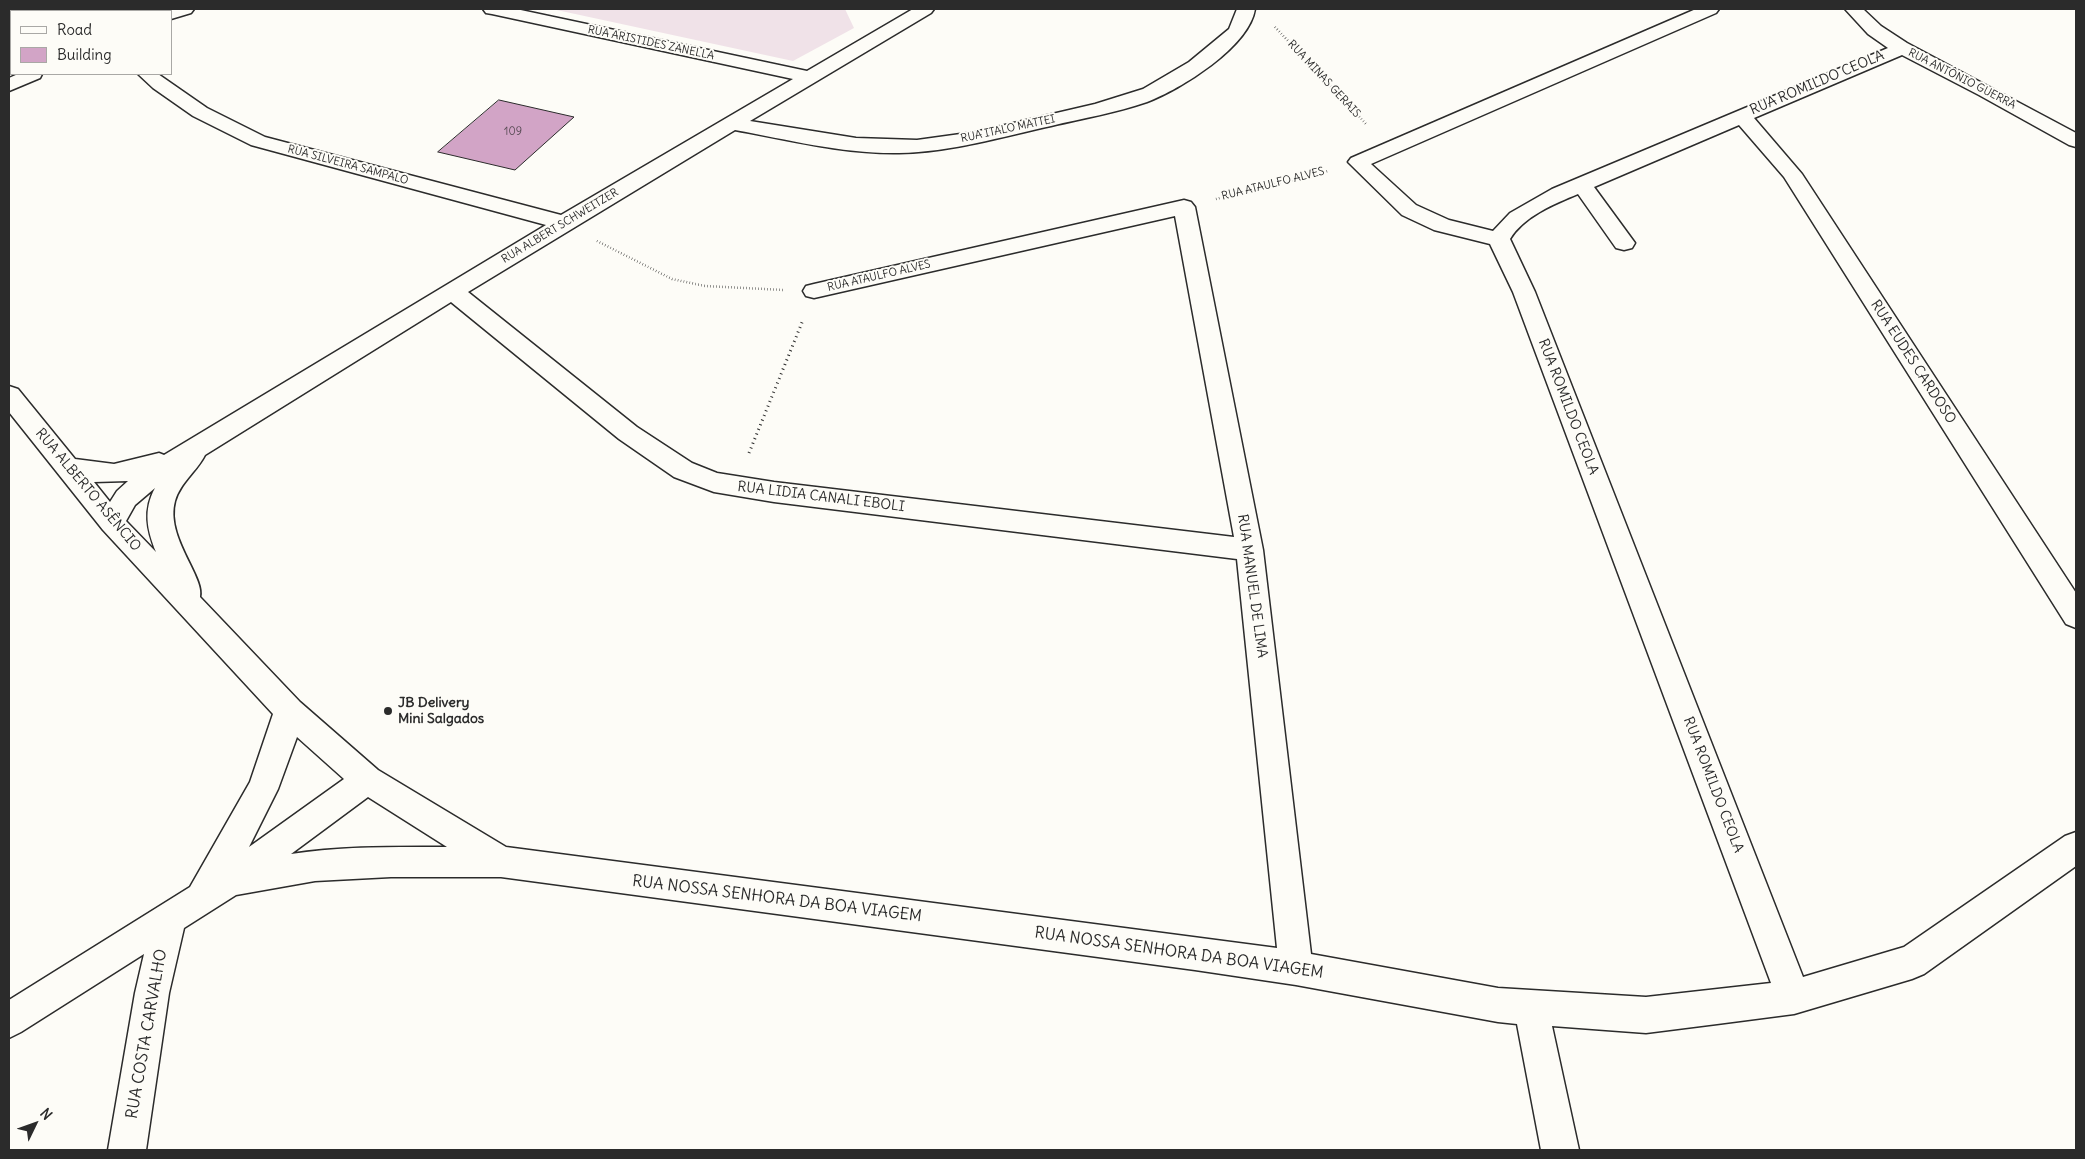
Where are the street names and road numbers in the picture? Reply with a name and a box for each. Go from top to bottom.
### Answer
street label: RUA ARISTIDES ZANELLA [587,23,715,63]
street label: RUA MINAS GERAIS [1285,38,1363,120]
street label: RUA ANTÔNIO GUERRA [1906,46,2018,112]
street label: RUA ROMILDO CEOLA [1747,47,1887,119]
street label: RUA ITALO MATTEI [960,113,1056,145]
street label: RUA SILVEIRA SAMPALO [286,143,410,187]
street label: RUA ATAULFO ALVES [1220,165,1326,203]
street label: RUA ALBERT SCHWEITZER [499,186,621,266]
street label: RUA ATAULFO ALVES [826,258,932,294]
street label: RUA EUDES CARDOSO [1867,297,1959,427]
street label: RUA ROMILDO CEOLA [1534,337,1602,477]
street label: RUA ALBERTO ASÊNCIO [32,425,144,555]
street label: RUA LIDIA CANALI EBOLI [736,478,906,516]
street label: RUA MANUEL DE LIMA [1234,513,1270,659]
street label: RUA ROMILDO CEOLA [1679,715,1747,855]
street label: RUA NOSSA SENHORA DA BOA VIAGEM [631,872,923,926]
street label: RUA NOSSA SENHORA DA BOA VIAGEM [1033,923,1325,983]
street label: RUA COSTA CARVALHO [123,948,171,1120]

